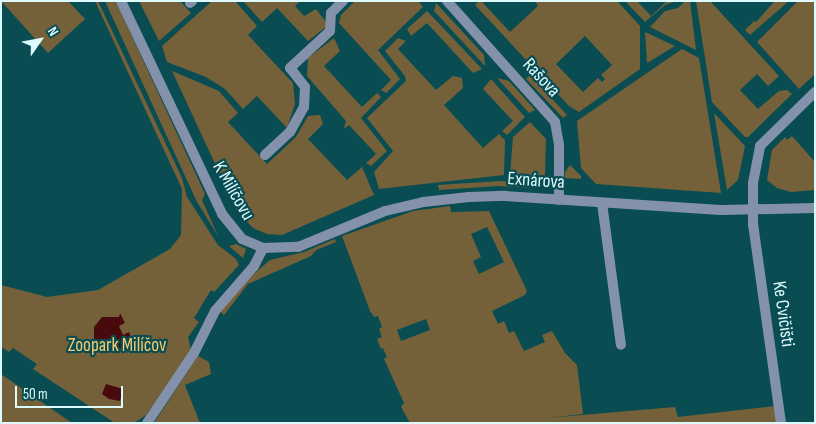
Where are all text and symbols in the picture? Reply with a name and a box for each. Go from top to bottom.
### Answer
north arrow [15,15,65,65]
text: N [44,24,62,39]
street label: Rašova [517,54,565,102]
street label: K Milíčovu [207,158,259,224]
street label: Exnárova [506,168,566,194]
street label: Ke Cvičišti [767,280,799,348]
park label: Zoopark Milíčov [68,335,166,357]
scale bar [18,376,125,408]
text: 50 m [23,385,48,404]

